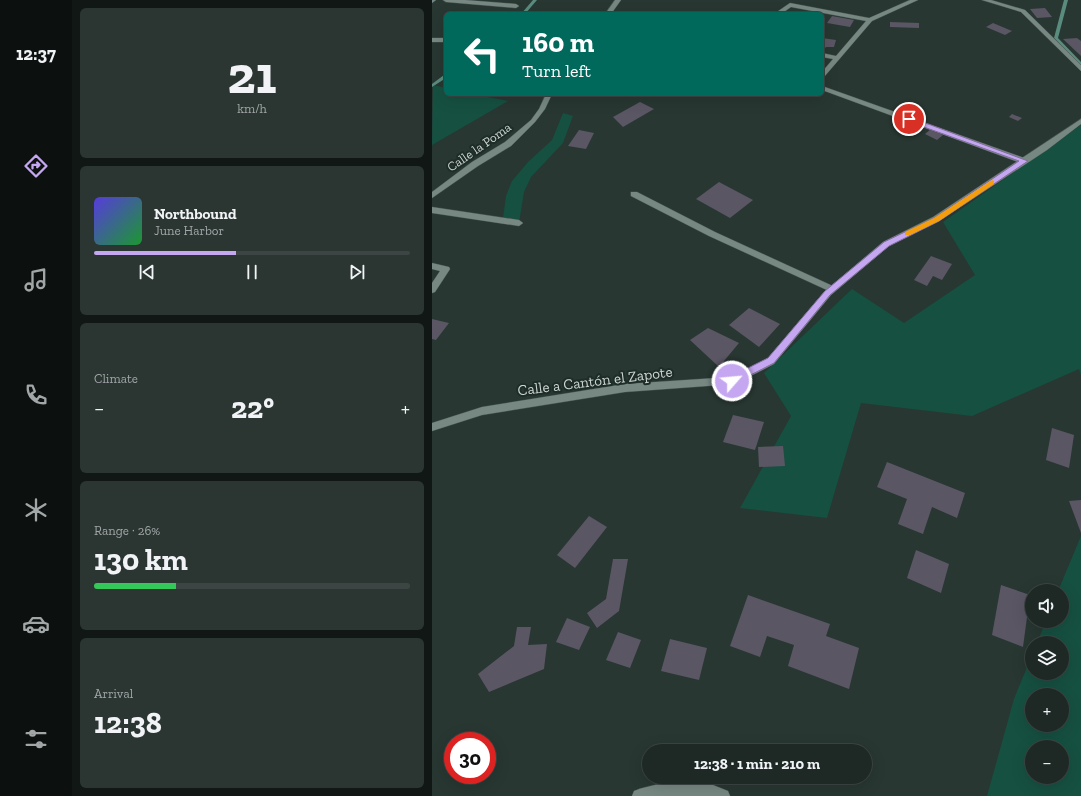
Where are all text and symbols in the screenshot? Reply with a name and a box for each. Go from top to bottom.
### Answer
text: 160 m [522,26,594,59]
icon: left [456,28,508,80]
text: 12:37 [16,43,56,65]
text: 21 [228,44,276,106]
text: Turn left [522,60,591,82]
text: km/h [237,101,267,116]
pin [892,102,926,136]
icon: arrive [898,108,920,130]
street label: Calle la Poma [444,119,514,175]
icon: directions [22,152,50,180]
text: Northbound [154,205,237,223]
text: June Harbor [154,223,224,238]
icon: previous [136,261,158,283]
icon: pause [241,261,263,283]
icon: next [346,261,368,283]
icon: music [22,266,50,294]
position arrow [711,360,753,402]
street label: Calle a Cantón el Zapote [517,363,673,399]
text: Climate [94,371,138,386]
icon: phone [22,381,50,409]
text: 22° [231,390,274,426]
text: − [94,395,104,422]
text: + [401,395,410,422]
icon: climate [22,496,50,524]
text: Range · 26% [94,523,160,538]
text: 130 km [94,542,188,578]
map controls [1025,584,1069,784]
button: sound [1025,584,1069,628]
icon: car [22,610,50,638]
button: layers [1025,636,1069,680]
text: Arrival [94,686,133,701]
button: + [1025,688,1069,732]
text: 12:38 [94,705,162,741]
icon: filters [22,725,50,753]
speed limit sign: 30 [444,732,496,784]
button: − [1025,740,1069,784]
text: 12:38 · 1 min · 210 m [694,755,820,773]

